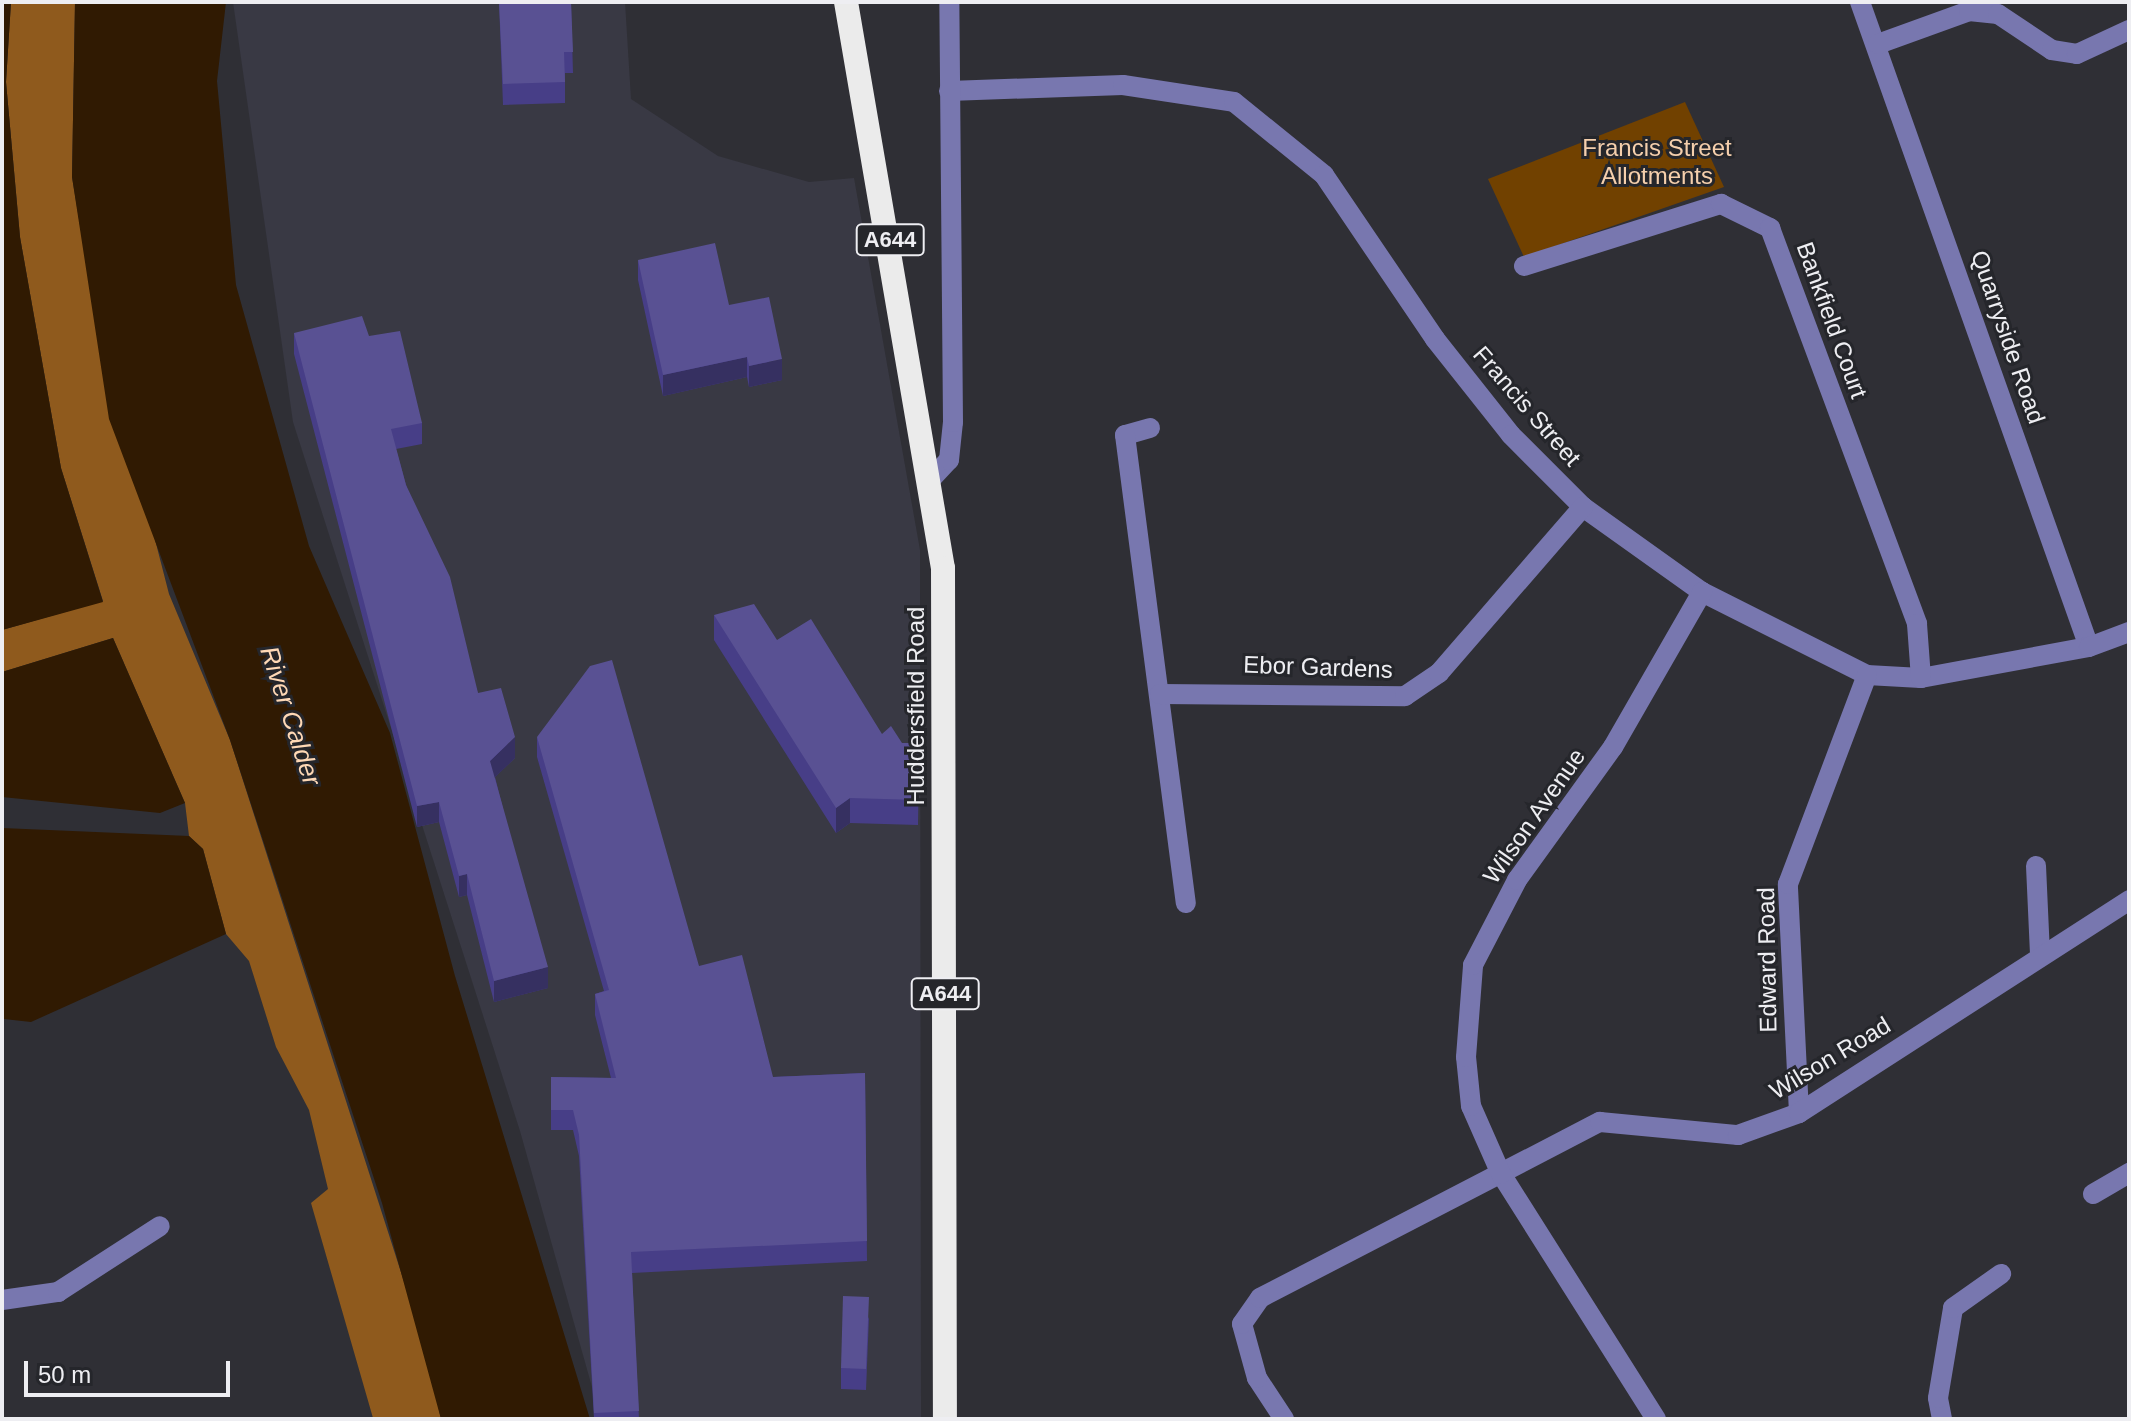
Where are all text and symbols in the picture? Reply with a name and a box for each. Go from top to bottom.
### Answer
park label: Francis Street Allotments [1582,134,1732,190]
road number: A644 [854,222,926,258]
street label: Bankfield Court [1790,238,1874,402]
street label: Quarryside Road [1965,247,2051,427]
street label: Francis Street [1467,340,1587,472]
street label: Huddersfield Road [902,607,930,805]
water label: River Calder [253,642,327,790]
street label: Ebor Gardens [1243,650,1393,684]
street label: Wilson Avenue [1476,742,1592,890]
street label: Edward Road [1751,887,1783,1033]
road number: A644 [909,976,981,1012]
street label: Wilson Road [1764,1011,1896,1105]
scale bar [28,1345,234,1395]
text: 50 m [38,1361,91,1388]

